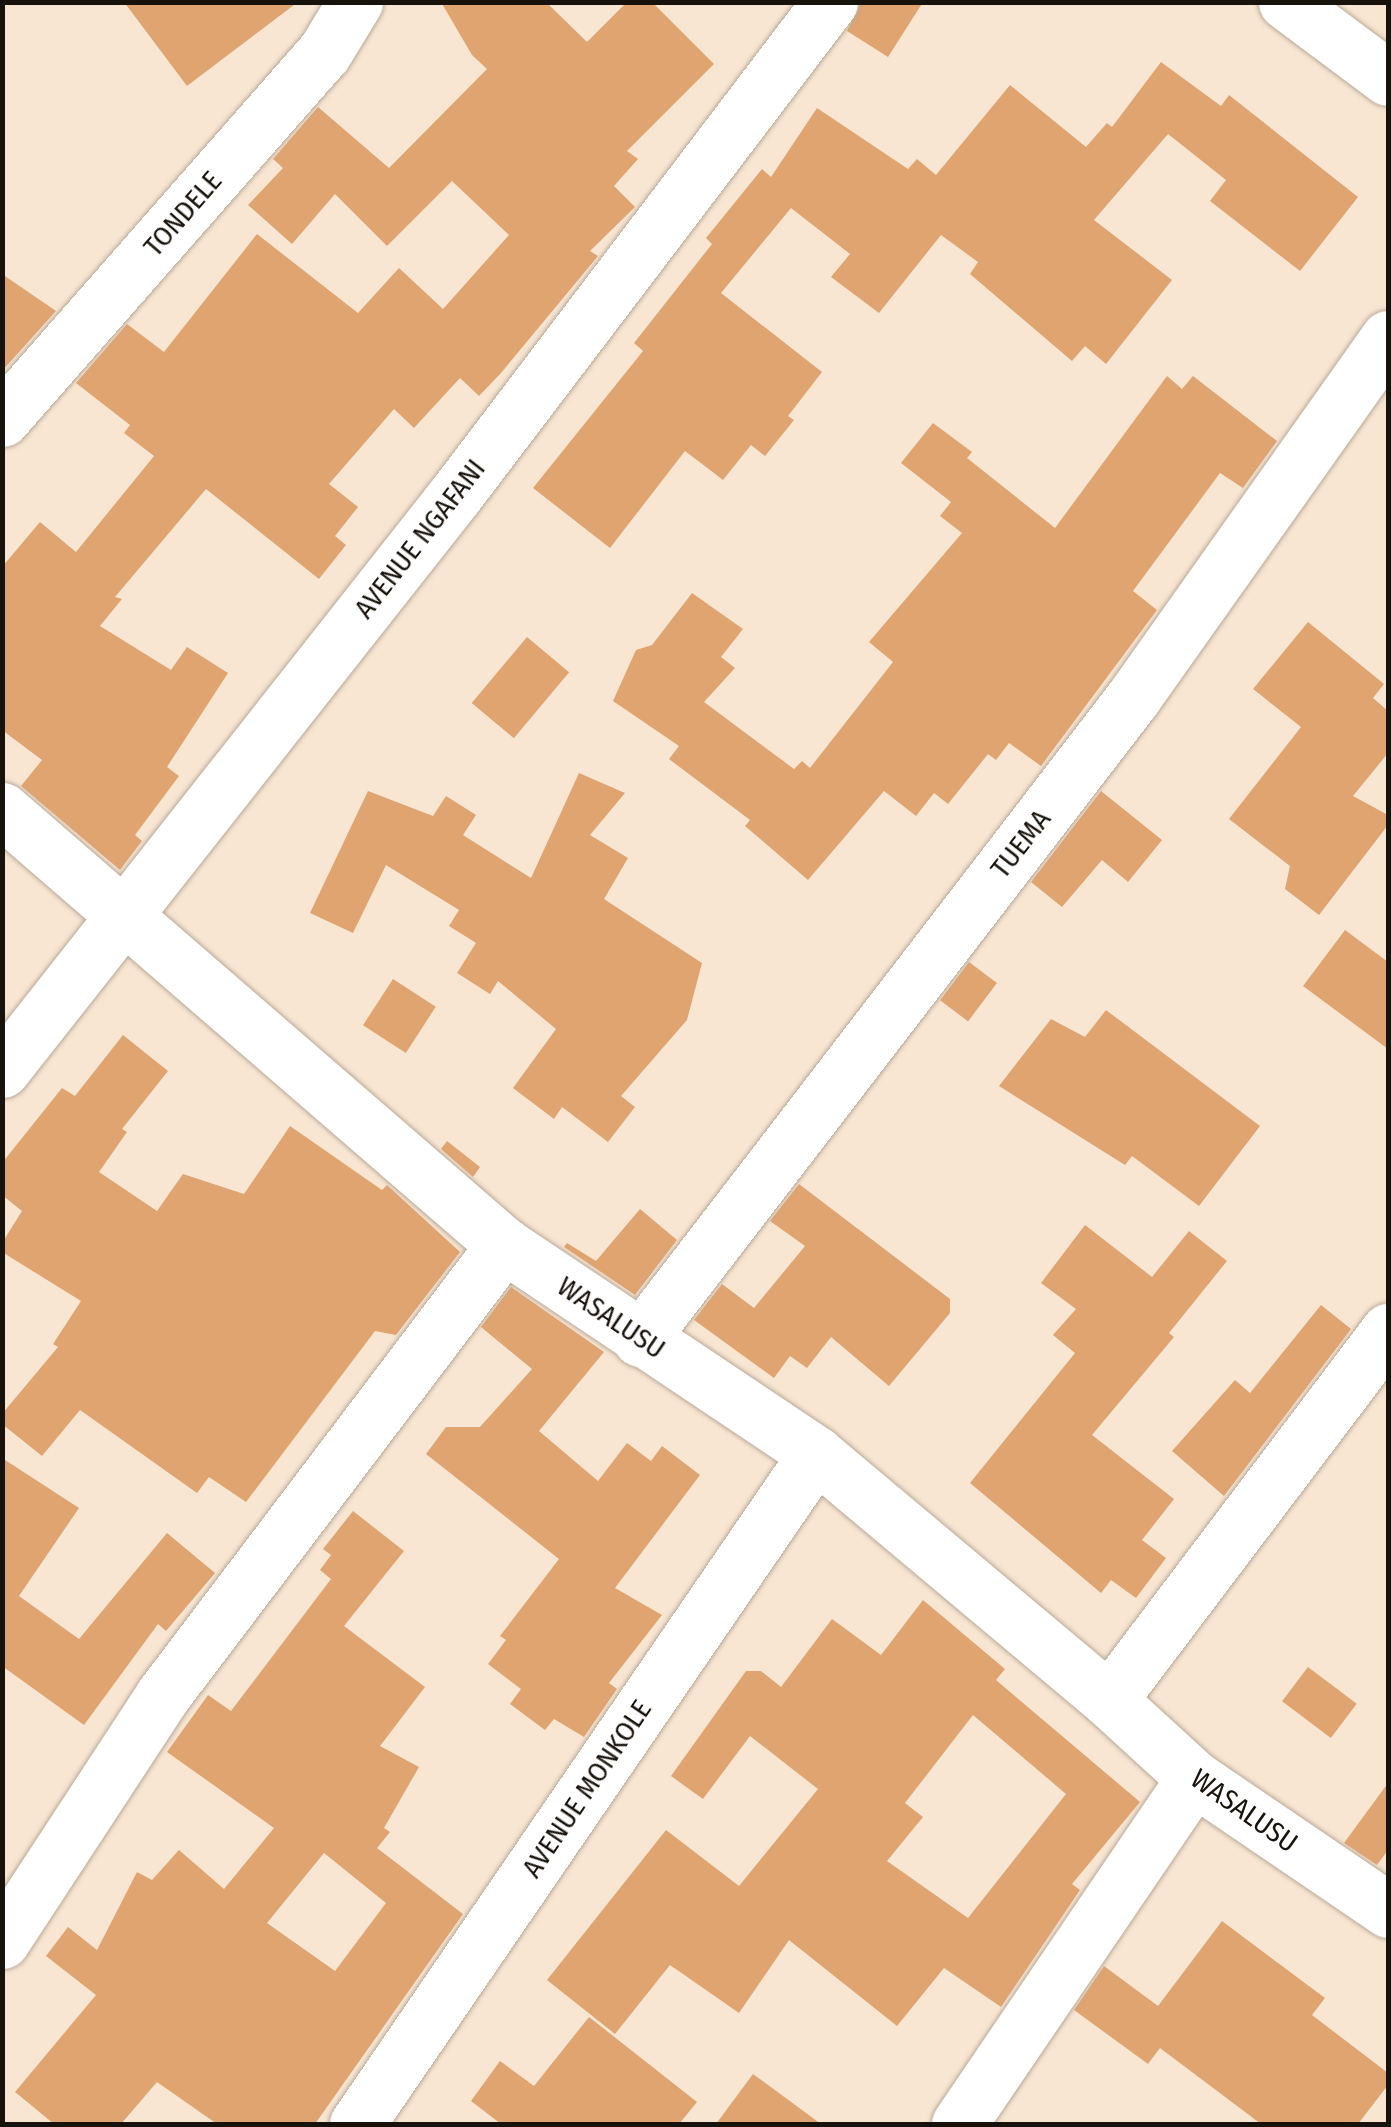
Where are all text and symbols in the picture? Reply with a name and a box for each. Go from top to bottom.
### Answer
street label: TONDELE [137,165,229,263]
street label: AVENUE NGAFANI [347,453,493,625]
street label: TUEMA [984,803,1058,885]
street label: WASALUSU [551,1270,671,1366]
street label: AVENUE MONKOLE [515,1694,659,1884]
street label: WASALUSU [1184,1762,1304,1860]

